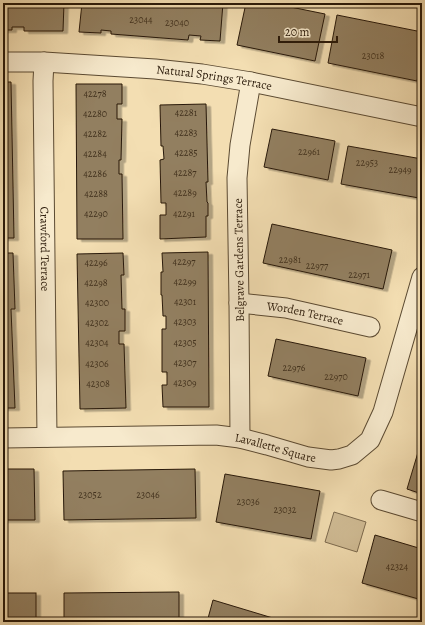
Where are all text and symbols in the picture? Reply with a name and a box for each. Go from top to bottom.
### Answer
house number: 23044 [129,13,153,26]
house number: 23040 [165,16,189,29]
scale bar [279,18,337,44]
text: 20 m [285,24,309,40]
house number: 23018 [362,49,384,62]
street label: Natural Springs Terrace [156,61,273,94]
house number: 42278 [83,87,107,100]
house number: 42281 [175,106,198,119]
house number: 42280 [83,107,107,120]
house number: 42283 [174,126,198,139]
house number: 42282 [83,127,107,140]
house number: 22961 [298,145,321,158]
house number: 42285 [174,146,198,159]
house number: 42284 [83,147,107,160]
house number: 22953 [356,156,378,169]
house number: 22949 [388,163,412,176]
house number: 42287 [173,166,197,179]
house number: 42286 [83,167,107,180]
house number: 42289 [173,186,197,199]
house number: 42288 [84,187,108,200]
street label: Belgrave Gardens Terrace [230,198,248,322]
street label: Crawford Terrace [36,206,53,292]
house number: 42290 [84,207,108,220]
house number: 42291 [173,207,196,220]
house number: 22981 [279,253,302,266]
house number: 42297 [173,255,196,268]
house number: 42296 [84,256,108,269]
house number: 22977 [306,259,329,272]
house number: 22971 [348,268,370,281]
house number: 42299 [173,275,197,288]
house number: 42298 [84,276,108,289]
house number: 42301 [174,295,197,308]
house number: 42300 [85,296,109,309]
street label: Worden Terrace [265,298,345,329]
house number: 42303 [174,315,196,328]
house number: 42302 [85,316,109,329]
house number: 42304 [85,336,109,349]
house number: 42305 [173,336,197,349]
house number: 42307 [174,356,197,369]
house number: 42306 [85,357,109,370]
house number: 22976 [283,361,306,374]
house number: 22970 [324,370,348,383]
house number: 42309 [173,376,197,389]
house number: 42308 [86,377,110,390]
street label: Lavallette Square [234,429,317,466]
house number: 23052 [78,488,102,501]
house number: 23046 [136,488,160,501]
house number: 23036 [236,495,260,508]
house number: 23032 [273,503,297,516]
house number: 42324 [386,560,409,573]

